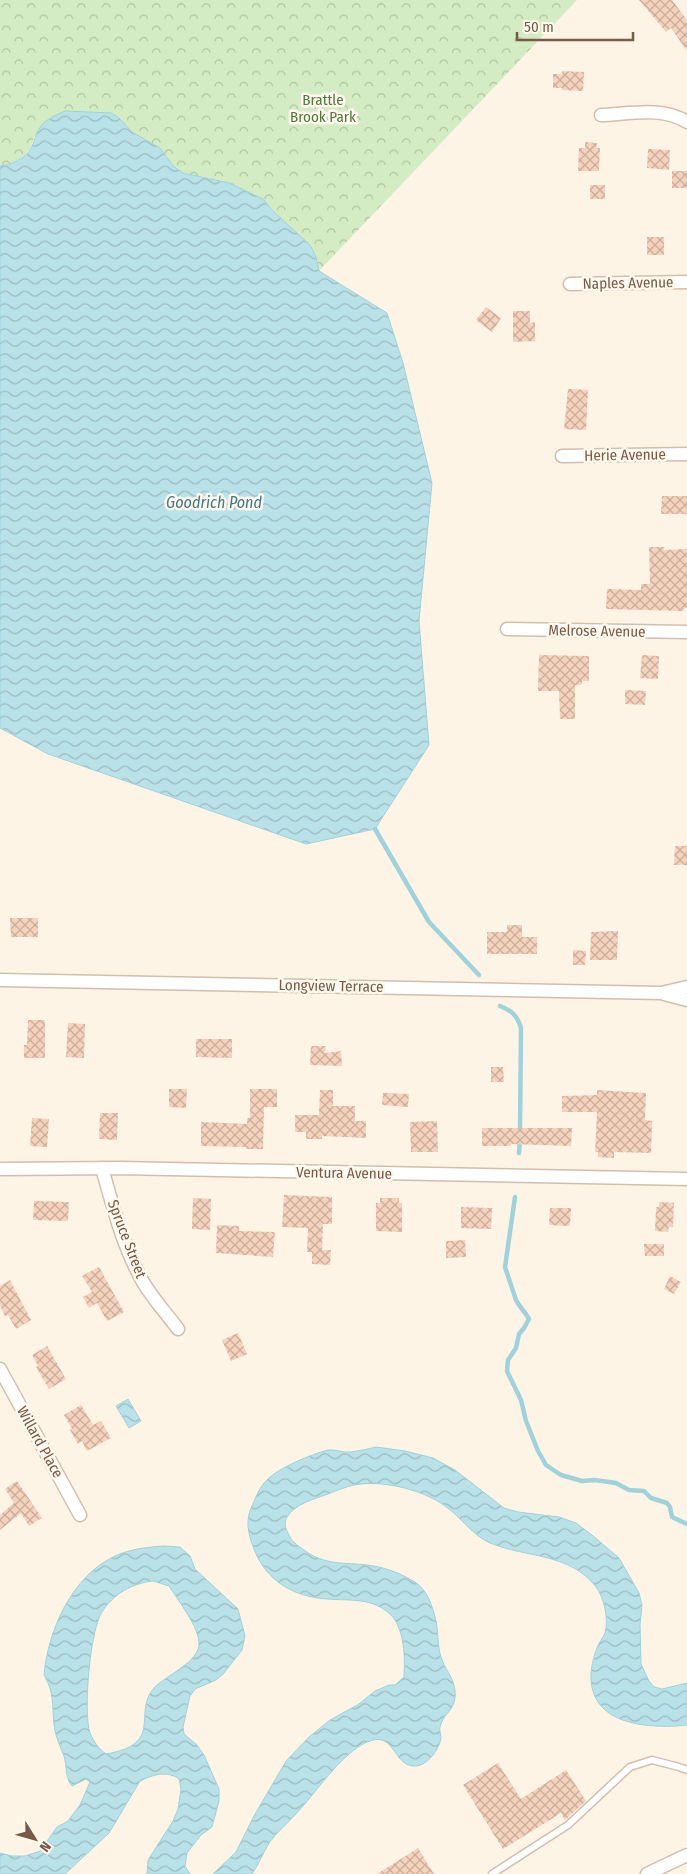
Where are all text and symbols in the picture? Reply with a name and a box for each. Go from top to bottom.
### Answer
scale bar [517,10,633,42]
text: 50 m [524,18,554,36]
park label: Brattle Brook Park [290,91,356,126]
street label: Naples Avenue [582,273,674,293]
street label: Herie Avenue [584,445,666,465]
water label: Goodrich Pond [166,493,262,512]
street label: Melrose Avenue [548,621,646,641]
street label: Longview Terrace [278,976,384,996]
street label: Ventura Avenue [296,1163,392,1183]
street label: Spruce Street [104,1197,150,1281]
street label: Willard Place [13,1403,67,1481]
north arrow [10,1814,60,1864]
text: N [36,1838,54,1855]

